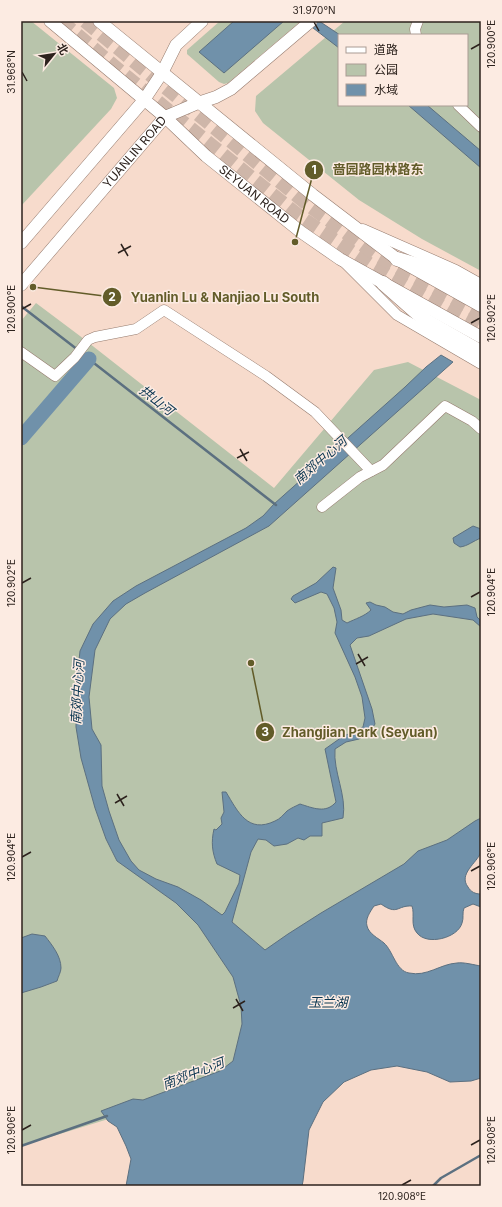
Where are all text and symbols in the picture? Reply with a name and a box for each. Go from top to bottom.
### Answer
text: 31.970°N [293,4,335,16]
text: 120.900°E [485,20,497,68]
north arrow [34,34,74,74]
legend [338,34,468,106]
text: 北 [54,41,71,57]
text: 道路 [374,42,398,57]
text: 31.968°N [5,50,17,94]
text: 公园 [374,62,398,77]
text: 水域 [374,82,398,97]
street label: YUANLIN ROAD [99,113,170,191]
callout: 啬园路园林路东 [304,157,431,182]
street label: SEYUAN ROAD [216,161,293,227]
text: 啬园路园林路东 [332,161,424,177]
text: 1 [311,162,317,177]
text: 120.900°E [5,285,17,333]
callout: Yuanlin Lu & Nanjiao Lu South [102,285,327,310]
text: 2 [108,289,116,304]
text: Yuanlin Lu & Nanjiao Lu South [131,289,319,305]
text: 120.902°E [485,294,497,342]
water label: 拱山河 [137,382,180,420]
water label: 南郊中心河 [290,431,352,487]
text: 120.902°E [5,559,17,607]
text: 120.904°E [485,568,497,616]
water label: 南郊中心河 [67,656,87,725]
callout: Zhangjian Park (Seyuan) [255,720,446,745]
text: 3 [261,724,269,739]
text: Zhangjian Park (Seyuan) [282,724,438,740]
text: 120.904°E [5,833,17,881]
text: 120.906°E [485,842,497,890]
water label: 玉兰湖 [308,994,349,1010]
water label: 南郊中心河 [160,1053,229,1092]
text: 120.906°E [5,1106,17,1154]
text: 120.908°E [485,1116,497,1164]
text: 120.908°E [378,1190,426,1202]

